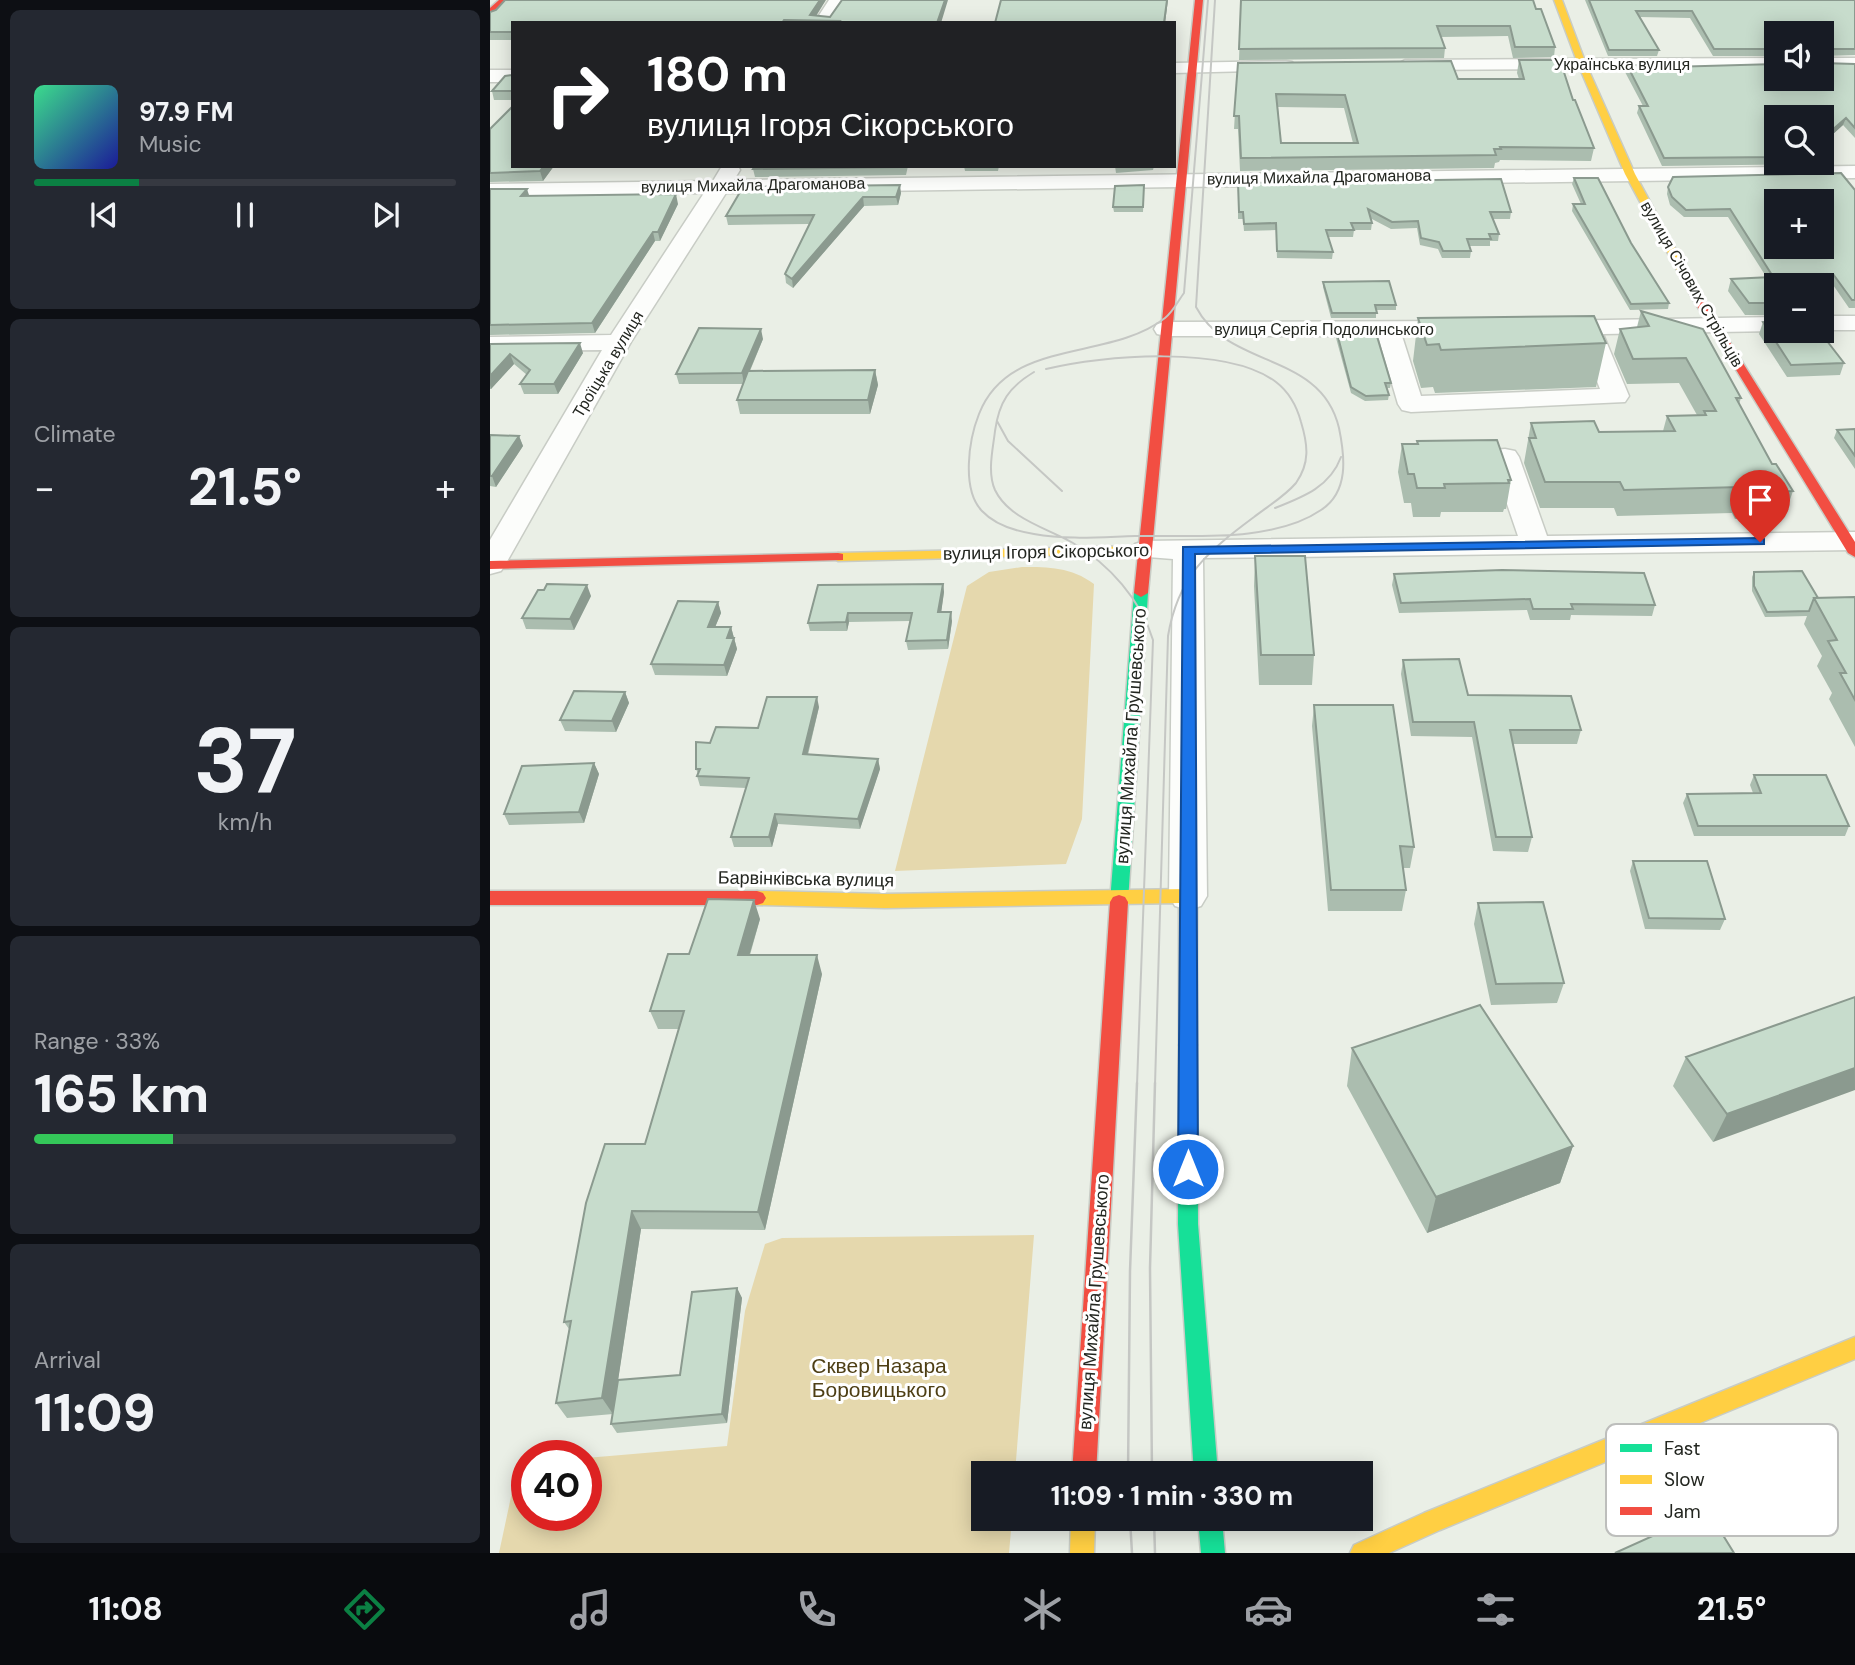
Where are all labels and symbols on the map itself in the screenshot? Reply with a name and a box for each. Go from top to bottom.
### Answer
street label: Українська вулиця [1554,54,1690,75]
street label: вулиця Михайла Драгоманова [1207,165,1431,189]
street label: вулиця Михайла Драгоманова [641,173,865,197]
street label: вулиця Січових Стрільців [1636,197,1748,371]
street label: Троїцька вулиця [568,307,648,421]
street label: вулиця Сергія Подолинського [1214,319,1434,340]
pin [1730,470,1790,542]
street label: вулиця Ігоря Сікорського [943,538,1149,566]
street label: вулиця Михайла Грушевського [1110,607,1152,865]
street label: Барвінківська вулиця [718,865,894,893]
position arrow [1151,1132,1225,1206]
street label: вулиця Михайла Грушевського [1073,1173,1115,1431]
park label: Сквер Назара Боровицького [811,1352,947,1404]
legend [1606,1424,1838,1536]
text: Fast [1664,1436,1700,1461]
speed limit sign: 40 [511,1440,602,1531]
text: Slow [1664,1467,1705,1492]
text: Jam [1664,1499,1701,1524]

